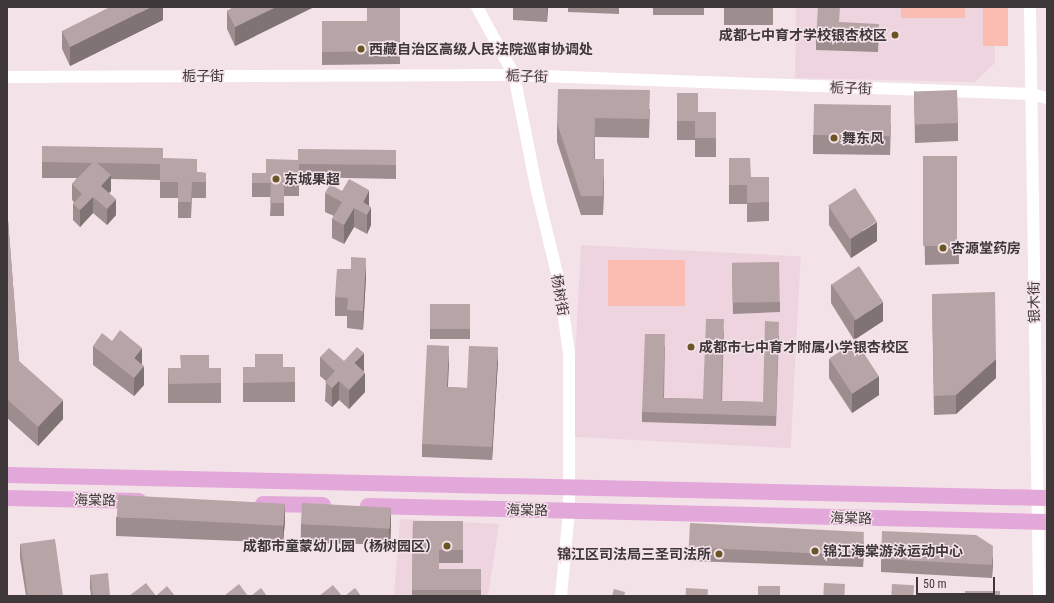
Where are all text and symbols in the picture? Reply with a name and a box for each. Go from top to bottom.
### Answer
place label: 成都七中育才学校银杏校区 [719,27,887,43]
marker: 成都七中育才学校银杏校区 [890,30,900,40]
place label: 西藏自治区高级人民法院巡审协调处 [369,41,593,57]
marker: 西藏自治区高级人民法院巡审协调处 [356,44,366,54]
street label: 栀子街 [506,67,548,85]
street label: 栀子街 [182,68,224,84]
street label: 栀子街 [830,79,872,97]
place label: 舞东风 [842,130,884,146]
marker: 舞东风 [829,133,839,143]
place label: 东城果超 [284,171,340,187]
marker: 东城果超 [271,174,281,184]
place label: 杏源堂药房 [951,240,1021,256]
marker: 杏源堂药房 [938,243,948,253]
street label: 杨树街 [548,273,572,317]
street label: 银木街 [1025,281,1043,323]
place label: 成都市七中育才附属小学银杏校区 [699,339,909,355]
marker: 成都市七中育才附属小学银杏校区 [686,342,696,352]
street label: 海棠路 [74,491,116,509]
street label: 海棠路 [506,501,548,519]
street label: 海棠路 [830,509,872,527]
place label: 成都市童蒙幼儿园（杨树园区） [243,538,439,554]
marker: 成都市童蒙幼儿园（杨树园区） [442,541,452,551]
place label: 锦江海棠游泳运动中心 [823,543,963,559]
place label: 锦江区司法局三圣司法所 [557,546,711,562]
marker: 锦江海棠游泳运动中心 [810,546,820,556]
marker: 锦江区司法局三圣司法所 [714,549,724,559]
scale bar [918,569,997,595]
text: 50 m [923,577,947,591]

